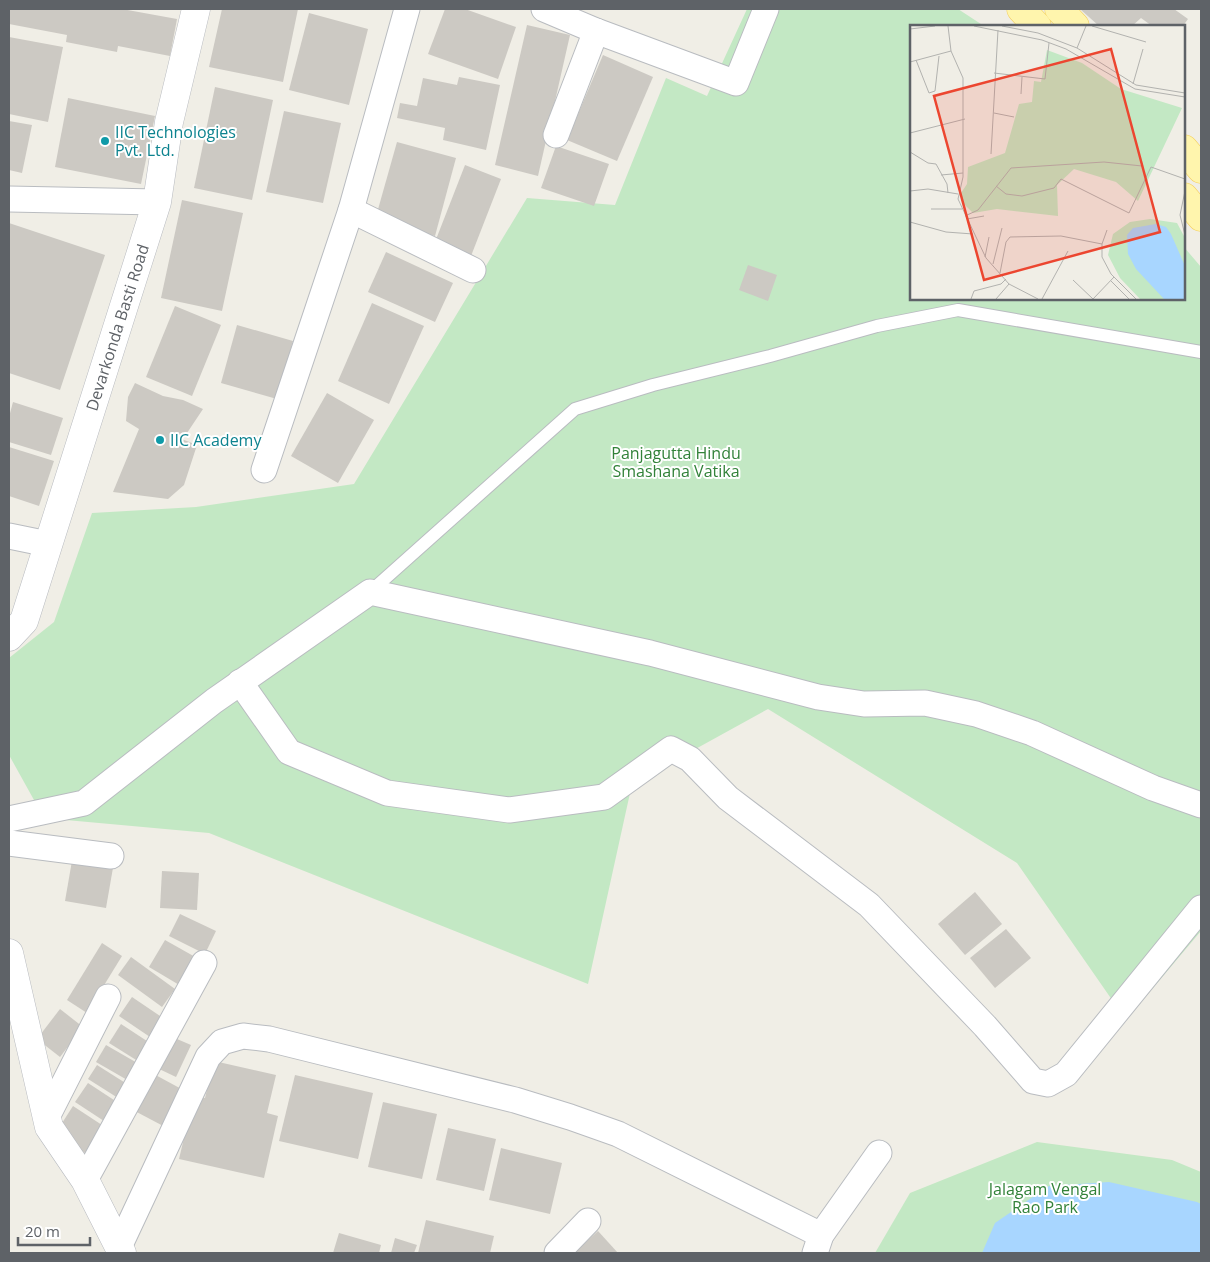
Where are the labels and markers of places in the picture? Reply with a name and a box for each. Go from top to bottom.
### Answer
place label: IIC Technologies Pvt. Ltd. [115,121,236,161]
marker: IIC Technologies Pvt. Ltd. [99,135,111,147]
place label: IIC Academy [170,429,262,451]
marker: IIC Academy [154,434,166,446]

